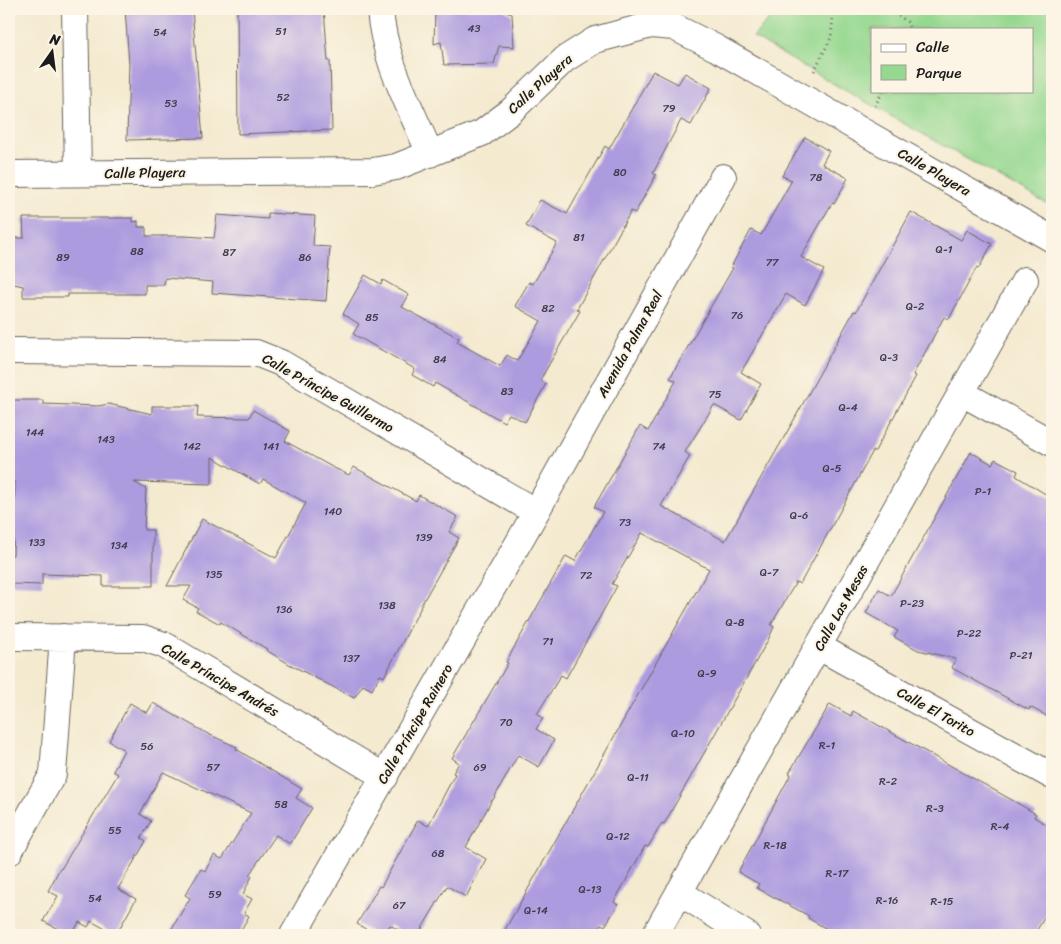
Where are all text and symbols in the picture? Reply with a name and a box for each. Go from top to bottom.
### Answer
house number: 43 [468,19,480,38]
house number: 51 [275,22,287,41]
house number: 54 [153,23,167,42]
text: N [46,26,63,53]
north arrow [28,28,78,78]
legend [871,28,1034,92]
text: Calle [916,34,949,60]
street label: Calle Playera [502,47,579,120]
text: Parque [916,60,961,86]
house number: 52 [276,88,290,107]
house number: 53 [165,94,177,113]
house number: 79 [662,99,676,118]
street label: Calle Playera [893,141,976,204]
street label: Calle Playera [104,160,187,186]
house number: 80 [613,163,627,182]
house number: 78 [810,168,823,187]
house number: 81 [573,228,585,247]
house number: Q-1 [936,240,953,259]
house number: 88 [130,242,144,261]
house number: 87 [223,243,236,262]
house number: 89 [56,248,70,267]
house number: 86 [299,248,311,267]
house number: 77 [766,253,779,272]
street label: Avenida Palma Real [590,285,670,403]
house number: Q-2 [906,297,925,316]
house number: 82 [542,299,555,318]
house number: 76 [731,306,743,325]
house number: 85 [365,308,379,327]
street label: Calle Príncipe Guillermo [257,346,399,440]
house number: Q-3 [880,348,898,367]
house number: 84 [433,350,447,369]
house number: 83 [501,382,513,401]
house number: 75 [708,385,722,404]
house number: Q-4 [838,398,858,417]
house number: 144 [26,423,44,442]
house number: 143 [97,430,115,449]
house number: 142 [183,437,202,456]
house number: 141 [263,437,279,456]
house number: 74 [652,437,666,456]
house number: Q-5 [823,459,842,478]
house number: P-1 [975,482,992,501]
house number: 140 [324,502,342,521]
house number: Q-6 [790,506,808,525]
house number: 73 [619,513,631,532]
house number: 139 [415,528,433,547]
house number: 133 [29,533,45,552]
house number: 134 [110,536,128,555]
street label: Calle Las Mesas [807,560,875,656]
house number: Q-7 [760,563,779,582]
house number: 135 [205,565,223,584]
house number: 72 [580,566,593,585]
house number: P-23 [900,594,924,613]
house number: 138 [378,596,396,615]
house number: 136 [275,600,293,619]
house number: Q-8 [726,613,745,632]
house number: P-22 [957,624,982,643]
house number: 71 [543,632,554,651]
street label: Calle Príncipe Andrés [156,636,284,724]
house number: P-21 [1010,646,1033,665]
house number: 137 [342,649,360,668]
street label: Calle Príncipe Rainero [370,659,460,789]
house number: Q-9 [698,664,717,683]
street label: Calle El Torito [892,680,980,744]
house number: 70 [499,713,513,732]
house number: Q-10 [671,724,695,743]
house number: R-1 [819,736,836,755]
house number: 56 [141,737,153,756]
house number: 57 [206,758,220,777]
house number: 69 [473,758,487,777]
house number: Q-11 [627,768,649,787]
house number: R-2 [879,772,898,791]
house number: 58 [274,795,288,814]
house number: R-3 [926,799,944,818]
house number: R-4 [991,817,1009,836]
house number: 55 [108,821,122,840]
house number: Q-12 [606,827,630,846]
house number: R-18 [763,836,787,855]
house number: 68 [432,844,445,863]
house number: R-17 [826,864,849,883]
house number: Q-13 [579,880,602,899]
house number: 59 [208,885,222,904]
house number: 54 [88,889,102,908]
house number: R-16 [876,891,898,910]
house number: R-15 [930,892,954,911]
house number: 67 [393,896,406,915]
house number: Q-14 [524,901,548,920]

